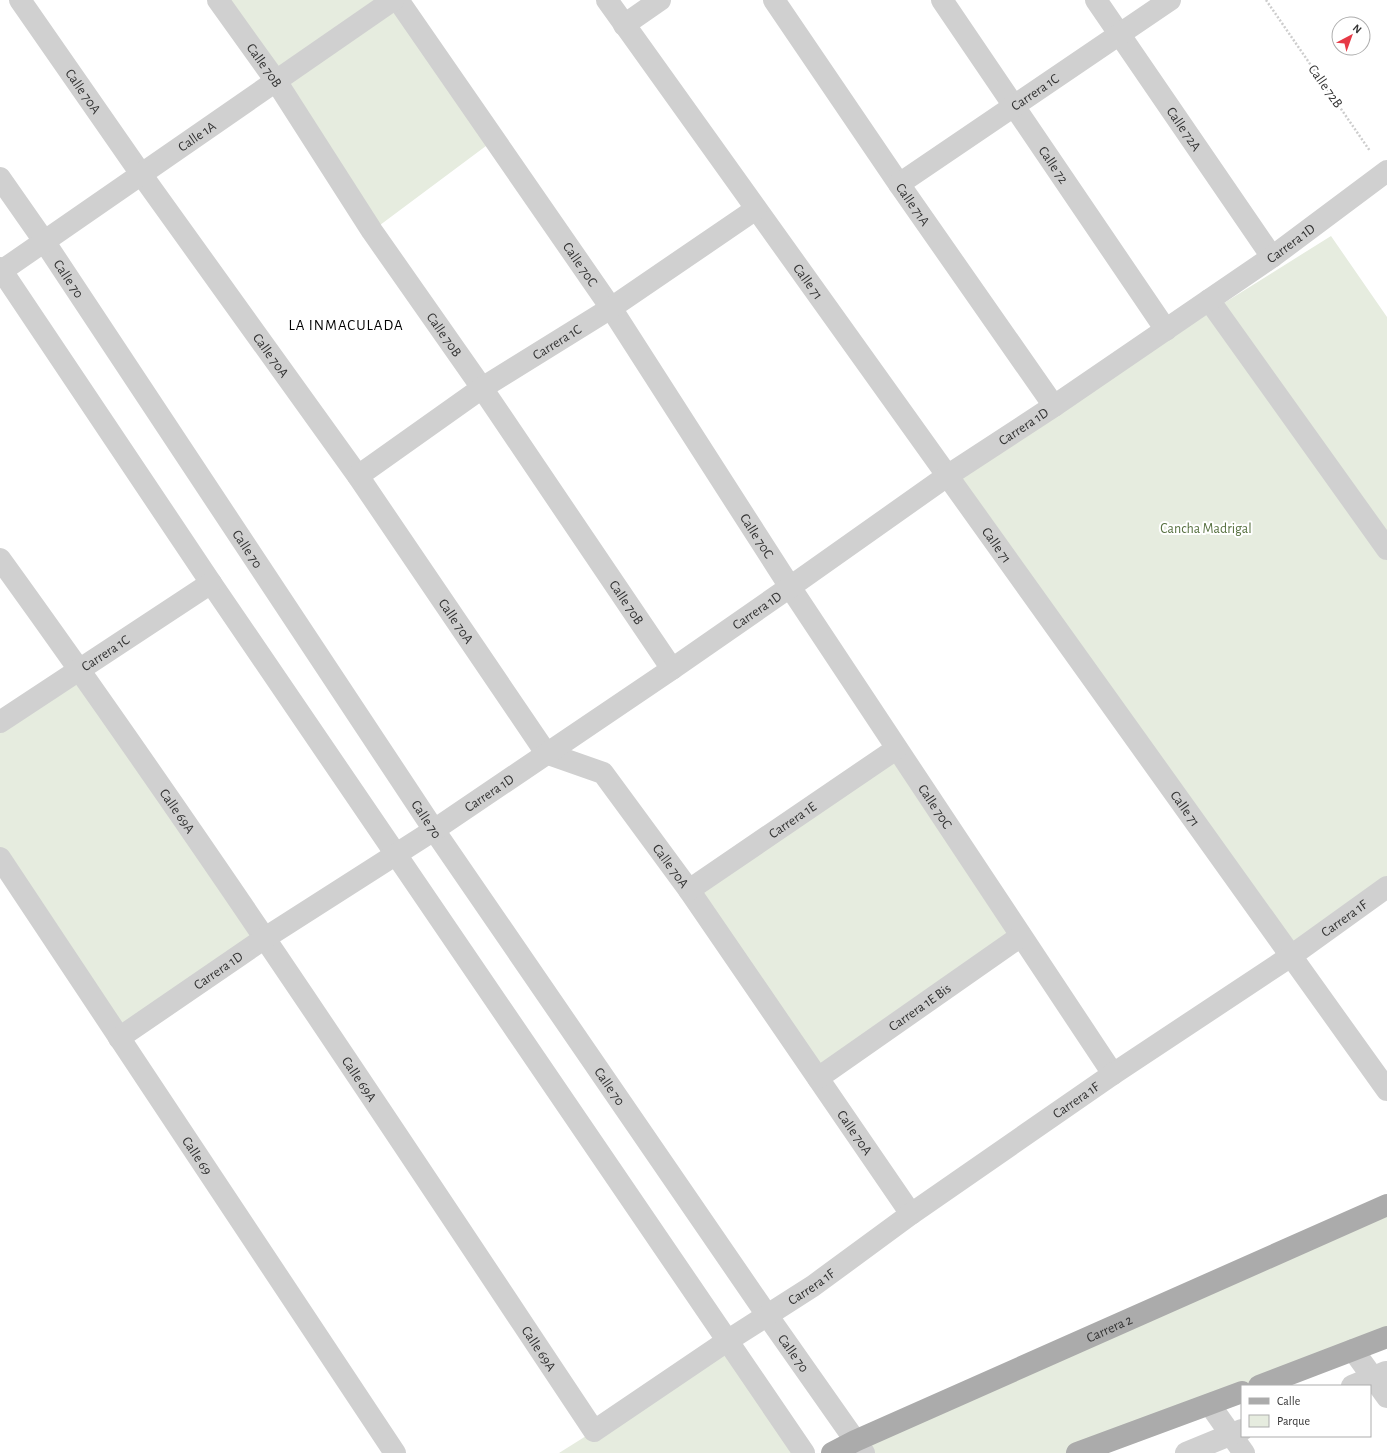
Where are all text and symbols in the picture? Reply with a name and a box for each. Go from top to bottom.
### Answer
north arrow [1331,16,1371,56]
text: N [1351,22,1364,35]
street label: Calle 70B [243,41,284,90]
street label: Calle 72B [1305,62,1345,111]
street label: Calle 70A [62,67,103,117]
street label: Carrera 1C [1009,72,1062,114]
street label: Calle 72A [1163,105,1203,154]
street label: Calle 1A [176,119,219,155]
street label: Calle 72 [1035,144,1070,186]
street label: Calle 71A [893,181,932,228]
street label: Carrera 1D [1265,221,1318,266]
street label: Calle 70C [560,240,600,289]
street label: Calle 70 [50,258,86,301]
street label: Calle 71 [790,262,825,302]
street label: Calle 70B [423,310,464,360]
district label: LA INMACULADA [288,318,404,333]
street label: Carrera 1C [530,322,584,363]
street label: Calle 70A [250,331,291,380]
street label: Carrera 1D [997,406,1051,448]
street label: Calle 70C [737,511,776,561]
park label: Cancha Madrigal [1160,522,1252,536]
street label: Calle 71 [979,525,1013,566]
street label: Calle 70 [229,528,265,571]
street label: Calle 70B [606,578,646,628]
street label: Carrera 1D [730,589,784,633]
street label: Calle 70A [435,597,476,646]
street label: Carrera 1C [79,633,132,674]
street label: Carrera 1D [462,772,517,815]
street label: Calle 70C [915,782,954,831]
street label: Calle 69A [156,786,197,836]
street label: Calle 71 [1167,789,1202,829]
street label: Calle 70 [408,798,444,841]
street label: Carrera 1E [767,799,819,841]
street label: Calle 70A [650,842,691,891]
street label: Carrera 1F [1319,897,1371,940]
street label: Carrera 1D [191,949,246,993]
street label: Carrera 1E Bis [887,981,954,1034]
street label: Calle 69A [339,1054,379,1104]
street label: Calle 70 [591,1065,627,1108]
street label: Carrera 1F [1051,1079,1103,1121]
street label: Calle 70A [834,1108,874,1158]
street label: Calle 69 [179,1134,214,1178]
street label: Carrera 1F [786,1266,838,1308]
street label: Carrera 2 [1084,1313,1135,1345]
street label: Calle 69A [518,1324,558,1374]
street label: Calle 70 [775,1332,811,1375]
legend [1241,1385,1371,1437]
text: Calle [1277,1395,1300,1407]
text: Parque [1277,1415,1310,1427]

